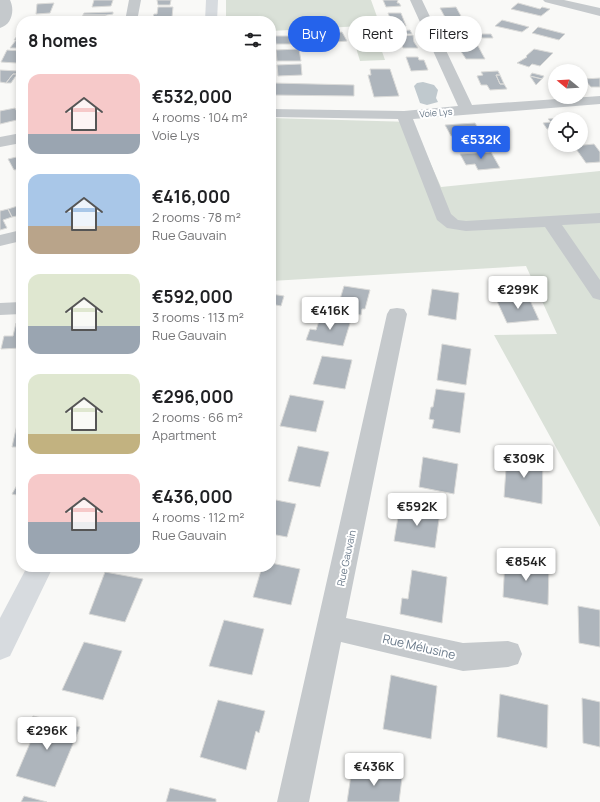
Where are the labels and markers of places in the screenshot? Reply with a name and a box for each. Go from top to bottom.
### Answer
pin: €532K [453,126,509,160]
pin: €299K [490,276,546,310]
pin: €416K [302,297,358,331]
pin: €309K [496,445,552,479]
pin: €592K [389,493,445,527]
pin: €854K [498,548,554,582]
pin: €296K [19,717,75,751]
pin: €436K [346,753,402,787]

